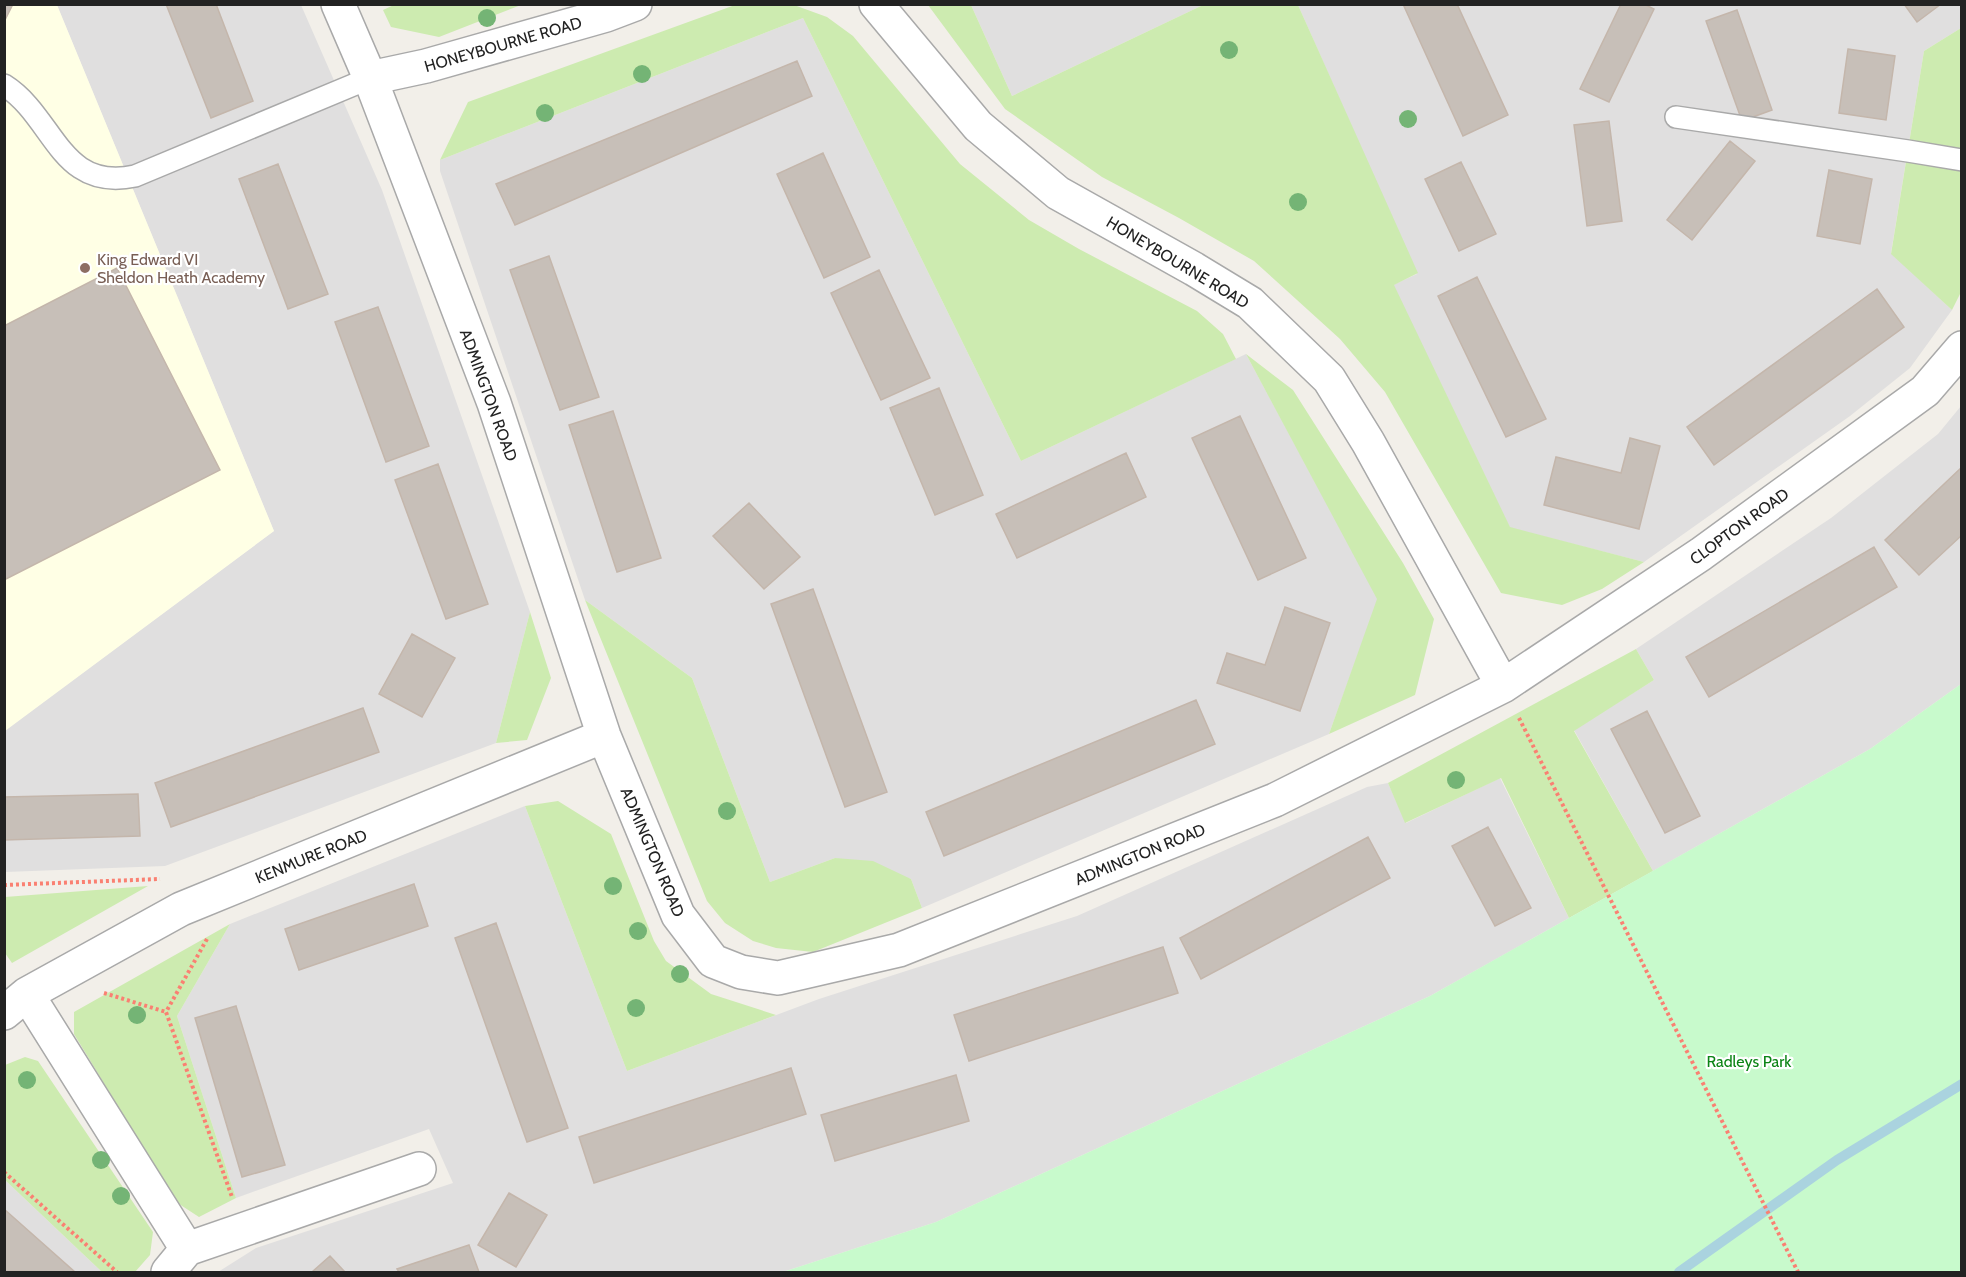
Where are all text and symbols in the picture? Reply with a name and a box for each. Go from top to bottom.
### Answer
street label: HONEYBOURNE ROAD [422,13,584,76]
street label: HONEYBOURNE ROAD [1103,212,1252,313]
place label: King Edward VI Sheldon Heath Academy [97,250,265,287]
marker: King Edward VI Sheldon Heath Academy [78,261,92,275]
street label: ADMINGTON ROAD [456,327,521,464]
street label: CLOPTON ROAD [1686,484,1792,569]
street label: ADMINGTON ROAD [617,785,688,920]
street label: ADMINGTON ROAD [1072,820,1208,889]
street label: KENMURE ROAD [252,825,370,888]
park label: Radleys Park [1706,1052,1792,1071]

